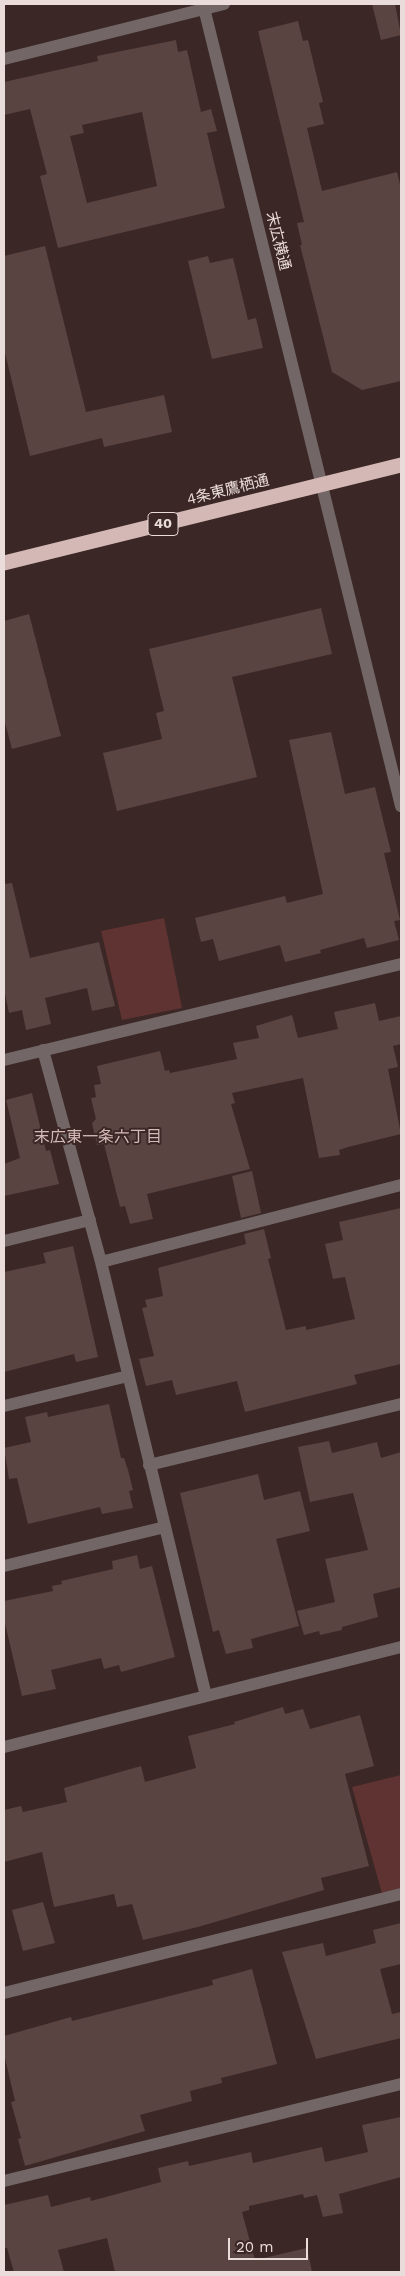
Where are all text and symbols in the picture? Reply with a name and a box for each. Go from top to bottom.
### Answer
street label: 末広横通 [262,210,294,272]
street label: 4条東鷹栖通 [185,471,271,509]
road number: 40 [148,512,178,536]
district label: 末広東一条六丁目 [34,1127,162,1147]
scale bar [230,2228,310,2260]
text: 20 m [236,2238,274,2256]

